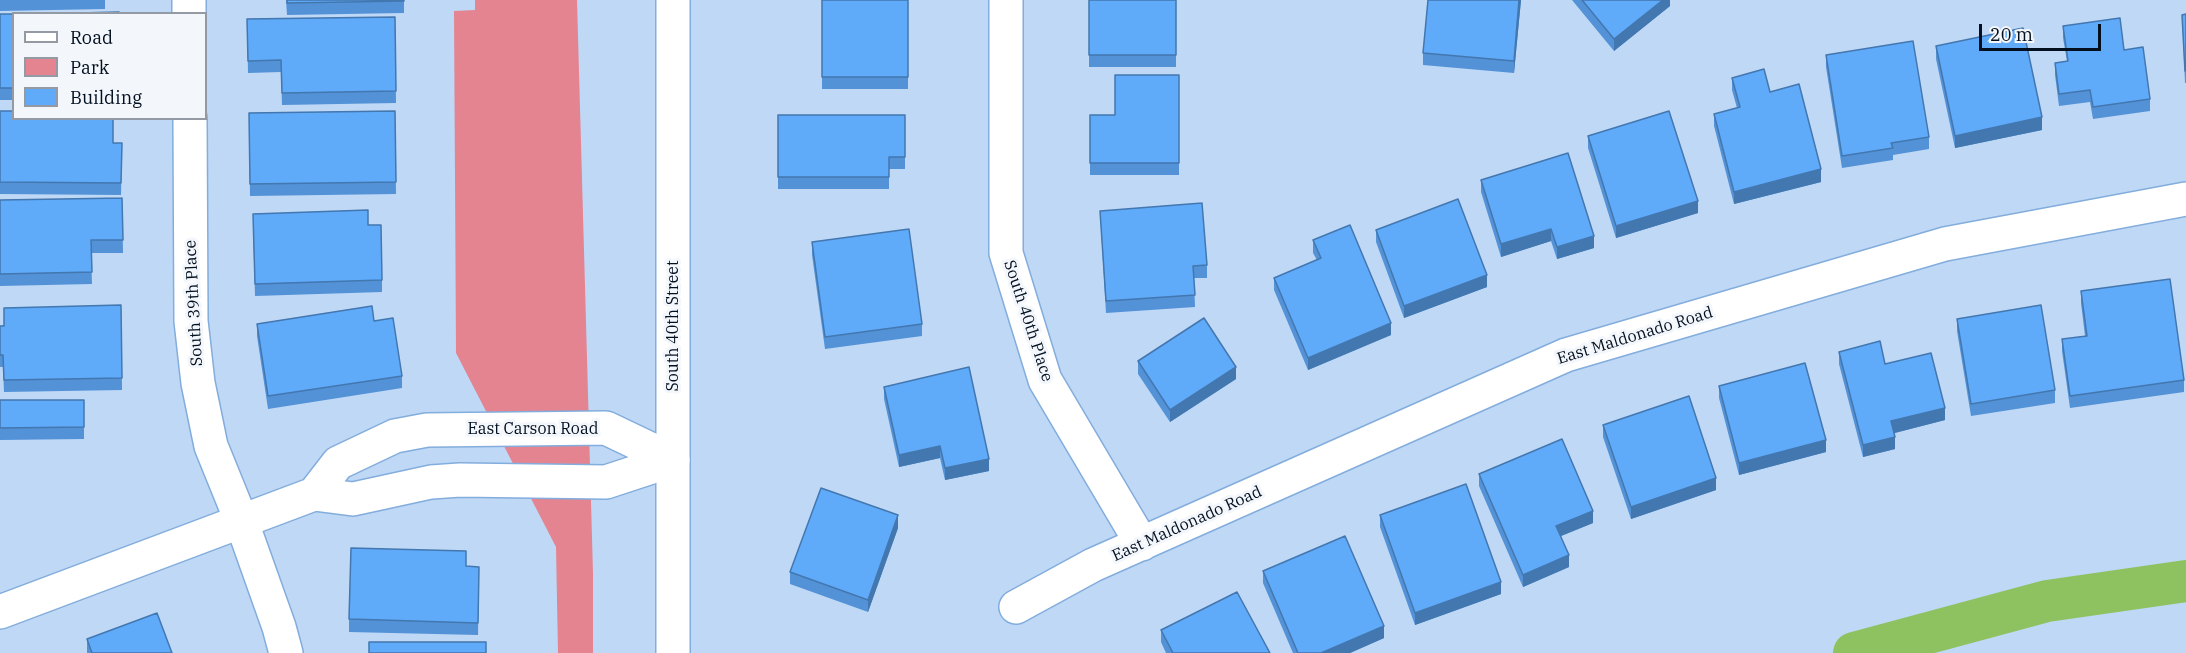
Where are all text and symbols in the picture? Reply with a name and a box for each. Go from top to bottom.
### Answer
legend [12,12,207,120]
scale bar [1982,12,2104,50]
text: 20 m [1990,23,2033,46]
text: Road [70,26,113,49]
text: Park [70,56,109,79]
text: Building [70,86,142,109]
street label: South 39th Place [181,239,207,367]
street label: South 40th Place [999,258,1057,384]
street label: South 40th Street [663,260,683,392]
street label: East Maldonado Road [1555,303,1715,369]
street label: East Carson Road [467,419,599,439]
street label: East Maldonado Road [1109,482,1265,566]

